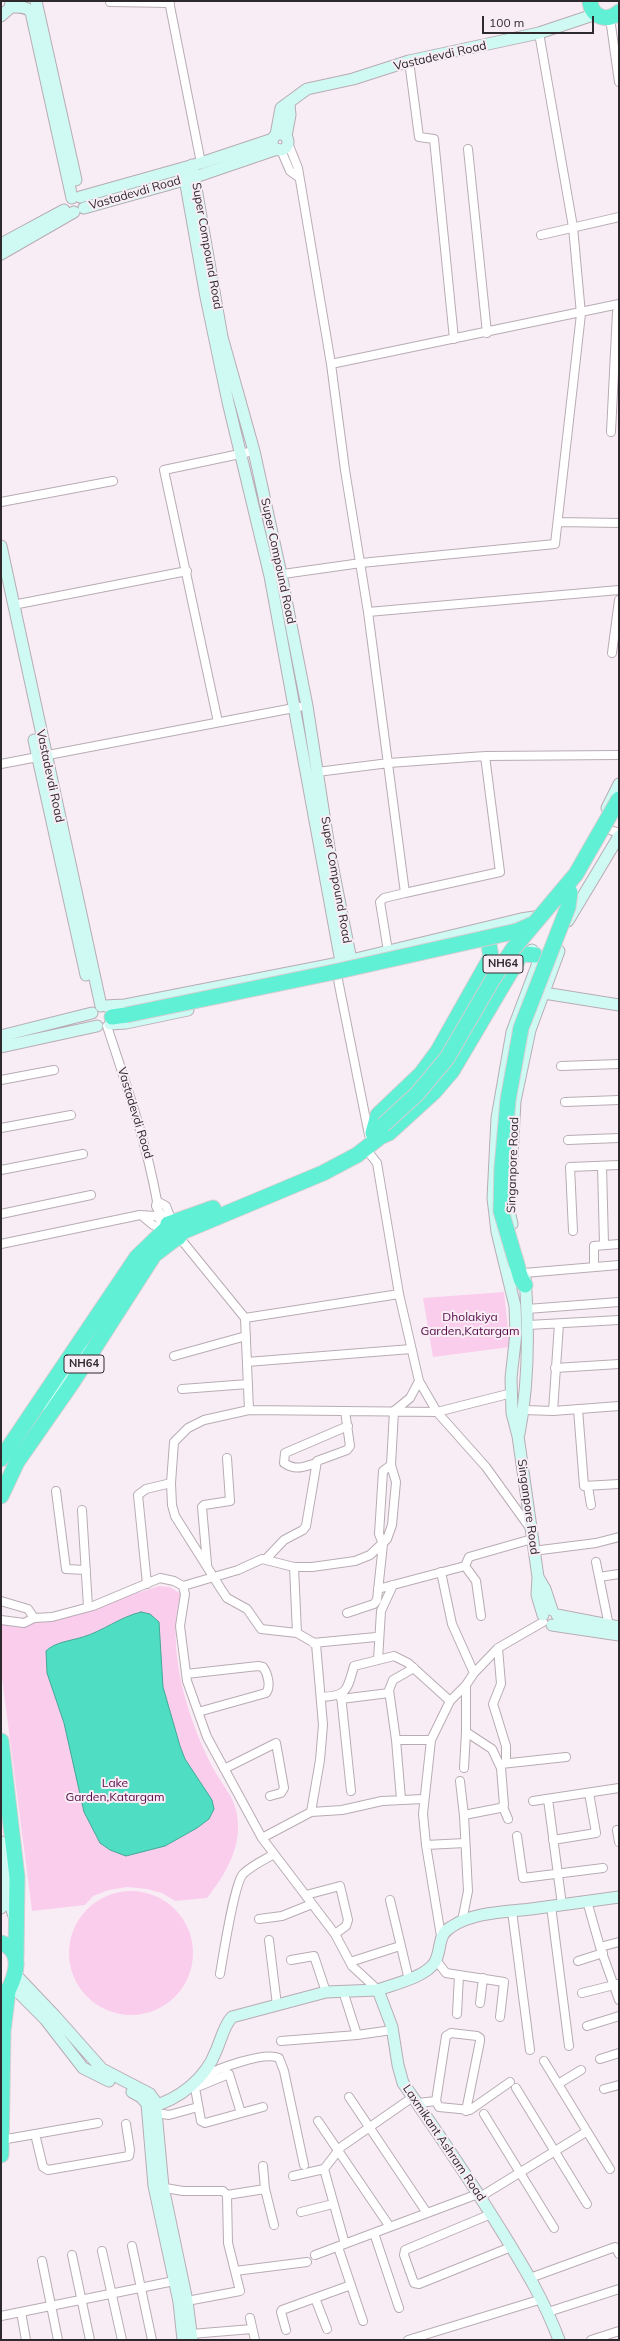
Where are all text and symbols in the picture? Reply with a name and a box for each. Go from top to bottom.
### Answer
scale bar [484,8,596,34]
text: 100 m [489,15,524,30]
street label: Vastadevdi Road [392,38,488,74]
street label: Vastadevdi Road [87,173,183,213]
street label: Super Compound Road [189,181,225,311]
street label: Super Compound Road [258,497,298,625]
street label: Vastadevdi Road [33,728,67,824]
street label: Super Compound Road [318,815,354,945]
road number: NH64 [483,955,523,973]
street label: Vastadevdi Road [114,1066,156,1160]
street label: Singanpore Road [504,1117,522,1213]
park label: Dholakiya Garden,Katargam [420,1310,520,1338]
road number: NH64 [64,1355,104,1373]
street label: Singanpore Road [514,1458,542,1556]
park label: Lake Garden,Katargam [65,1776,165,1804]
street label: Laxmikant Ashram Road [400,2082,488,2204]

